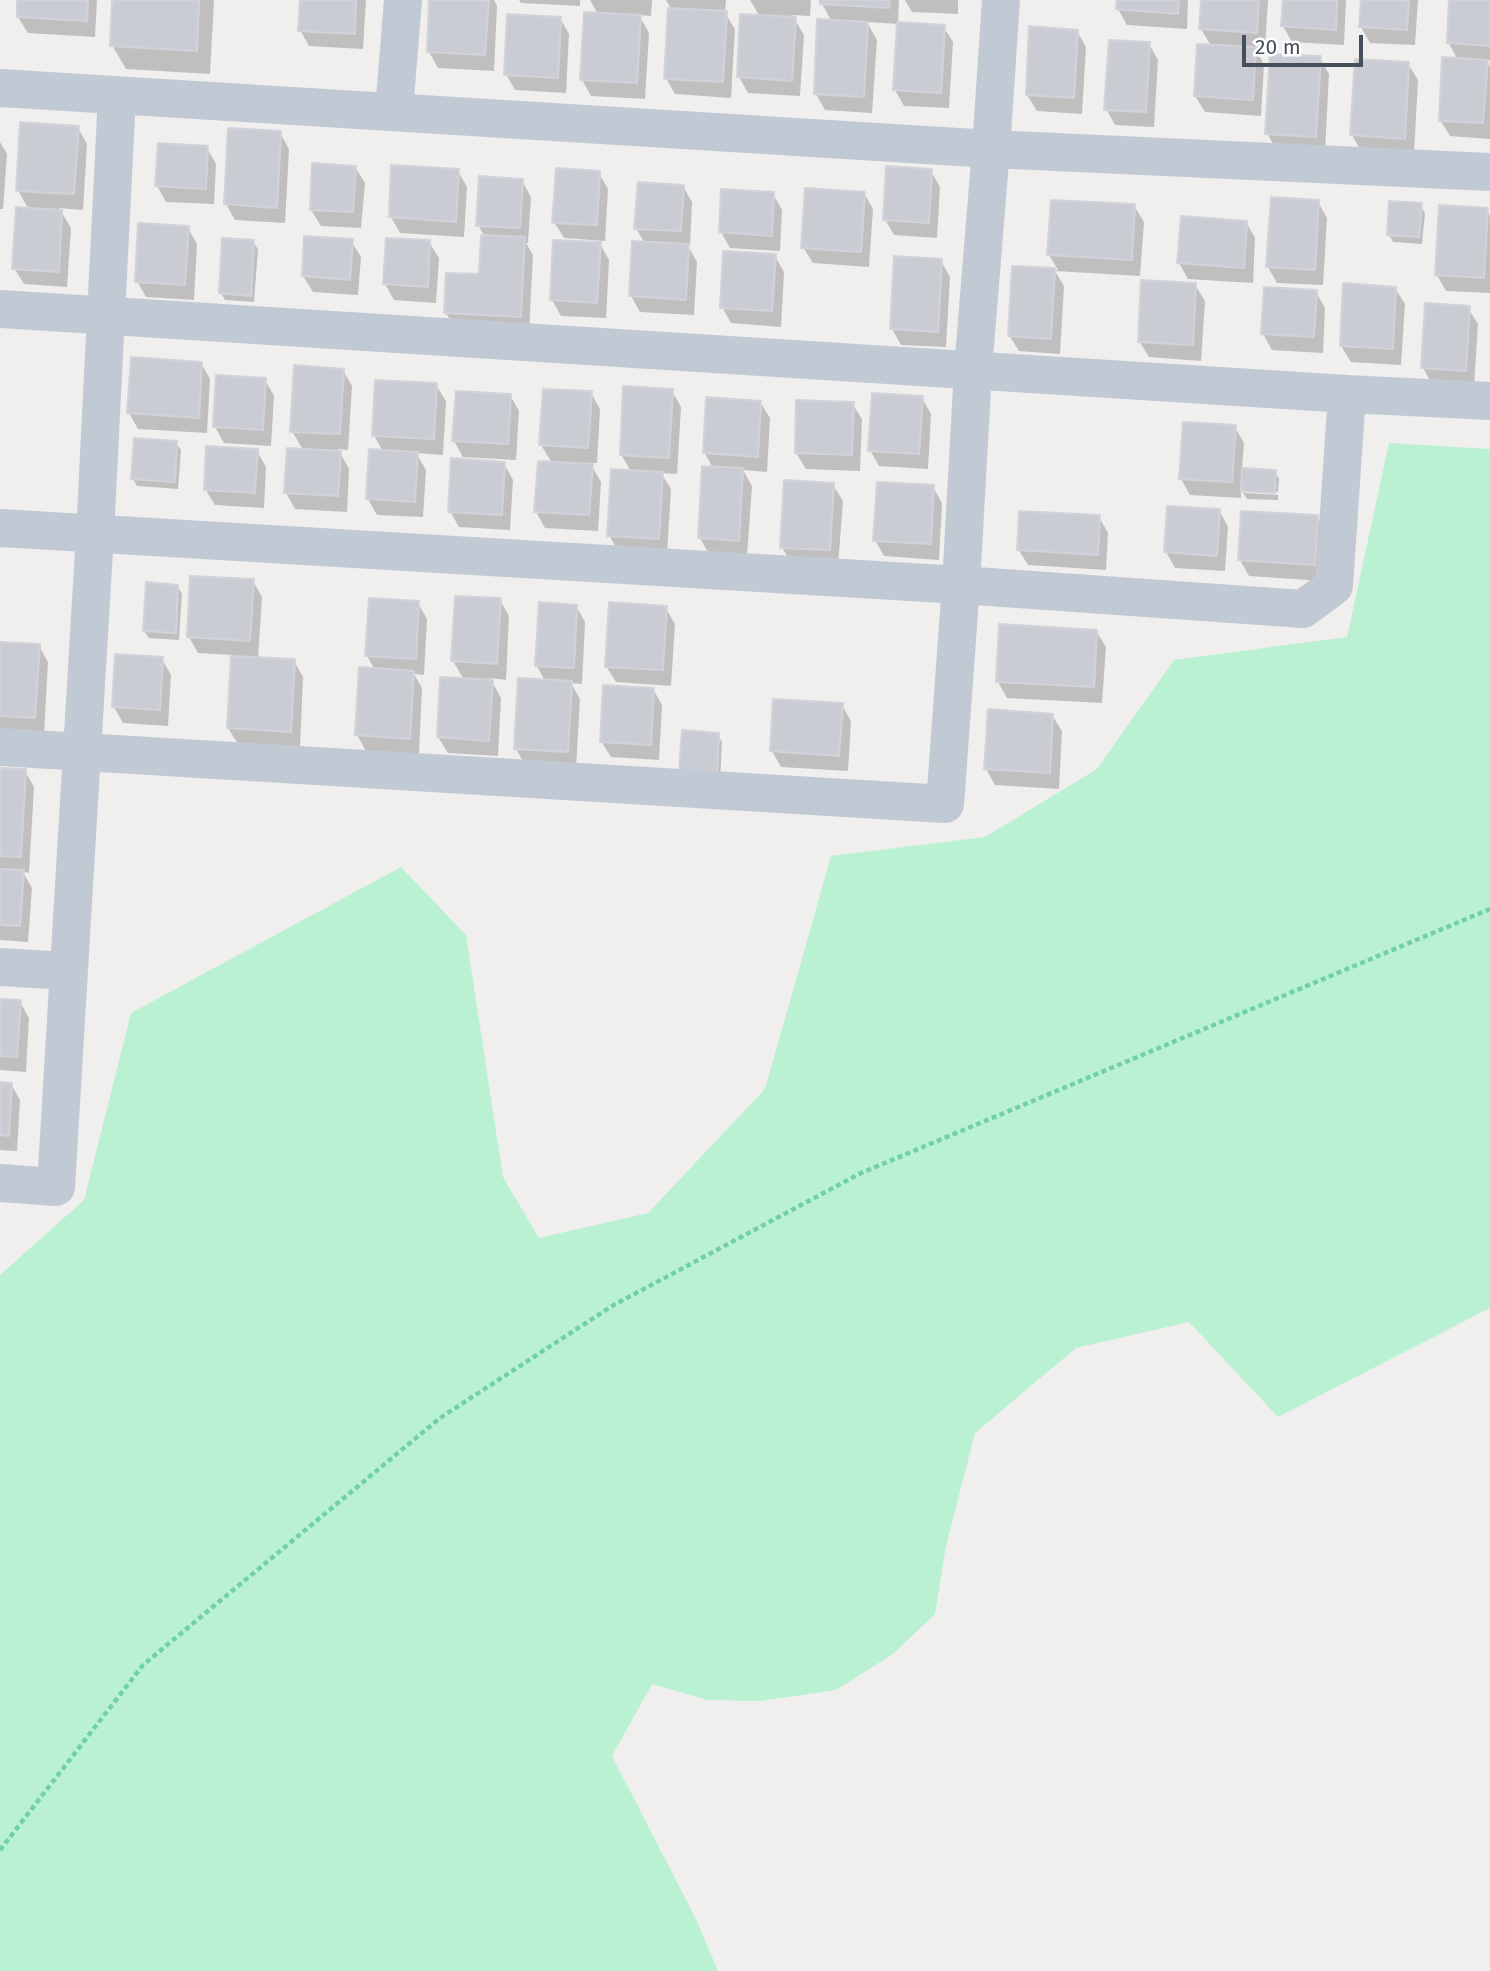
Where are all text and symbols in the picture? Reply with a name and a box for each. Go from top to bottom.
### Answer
scale bar [1245,21,1366,65]
text: 20 m [1255,34,1301,60]

